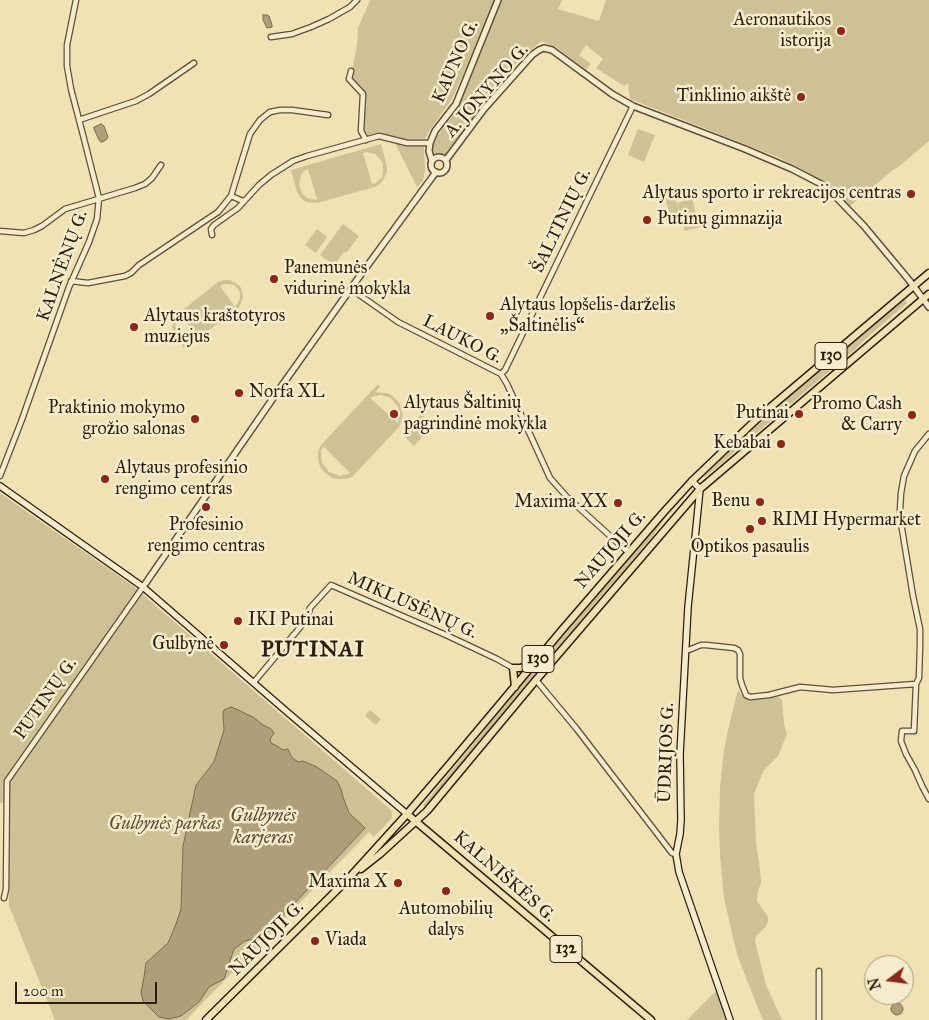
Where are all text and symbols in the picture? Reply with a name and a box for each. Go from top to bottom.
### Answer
place label: Aeronautikos istorija [733,10,831,52]
street label: KAUNO G. [428,17,484,107]
marker: Aeronautikos istorija [835,25,847,37]
street label: A. JONYNO G. [441,40,533,142]
place label: Tinklinio aikštė [677,86,791,108]
marker: Tinklinio aikštė [795,91,807,103]
street label: ŠALTINIŲ G. [527,165,597,277]
place label: Alytaus sporto ir rekreacijos centras [643,183,901,205]
marker: Alytaus sporto ir rekreacijos centras [905,188,917,200]
street label: KALNĖNŲ G. [33,208,93,324]
place label: Putinų gimnazija [657,209,782,231]
marker: Putinų gimnazija [641,214,653,226]
place label: Panemunės vidurinė mokykla [284,258,411,300]
marker: Panemunės vidurinė mokykla [268,273,280,285]
place label: Alytaus lopšelis-darželis „Šaltinėlis“ [500,295,676,338]
place label: Alytaus kraštotyros muziejus [144,306,285,348]
marker: Alytaus lopšelis-darželis „Šaltinėlis“ [484,310,496,322]
street label: LAUKO G. [419,311,505,369]
marker: Alytaus kraštotyros muziejus [128,321,140,333]
road number: 130 [815,342,847,370]
place label: Norfa XL [249,382,325,404]
marker: Norfa XL [233,387,245,399]
place label: Alytaus Šaltinių pagrindinė mokykla [404,393,547,436]
place label: Promo Cash & Carry [811,394,902,436]
place label: Praktinio mokymo grožio salonas [48,398,185,440]
place label: Putinai [736,403,789,425]
marker: Alytaus Šaltinių pagrindinė mokykla [388,408,400,420]
marker: Putinai [793,408,805,420]
marker: Promo Cash & Carry [906,409,918,421]
marker: Praktinio mokymo grožio salonas [189,413,201,425]
place label: Kebabai [713,433,771,455]
marker: Kebabai [775,438,787,450]
place label: Alytaus profesinio rengimo centras [115,458,248,500]
marker: Alytaus profesinio rengimo centras [99,473,111,485]
place label: Benu [711,491,750,513]
place label: Maxima XX [514,492,608,514]
marker: Benu [754,496,766,508]
marker: Maxima XX [612,497,624,509]
marker: Profesinio rengimo centras [200,501,212,513]
street label: NAUJOJI G. [571,506,651,594]
place label: RIMI Hypermarket [772,510,921,532]
place label: Profesinio rengimo centras [147,515,265,558]
marker: RIMI Hypermarket [756,515,768,527]
marker: Optikos pasaulis [744,523,756,535]
place label: Optikos pasaulis [691,537,809,559]
street label: MIKLUSĖNŲ G. [344,568,480,644]
place label: IKI Putinai [248,610,334,632]
marker: IKI Putinai [232,615,244,627]
place label: Gulbynė [152,634,214,656]
district label: PUTINAI [260,638,366,664]
marker: Gulbynė [218,639,230,651]
road number: 130 [522,646,554,672]
street label: PUTINŲ G. [10,654,82,744]
street label: ŪDRIJOS G. [654,702,680,804]
water label: Gulbynės karjeras [230,805,296,849]
park label: Gulbynės parkas [109,814,221,836]
street label: KALNIŠKĖS G. [449,827,559,927]
place label: Maxima X [308,872,388,894]
marker: Maxima X [392,877,404,889]
marker: Automobilių dalys [440,885,452,897]
street label: NAUJOJI G. [225,897,309,981]
place label: Automobilių dalys [399,899,493,942]
place label: Viada [325,930,367,952]
marker: Viada [309,935,321,947]
road number: 132 [550,936,582,962]
north arrow [864,955,914,1005]
scale bar [18,972,160,1004]
text: N [865,976,885,992]
text: 200 m [23,982,64,1000]

